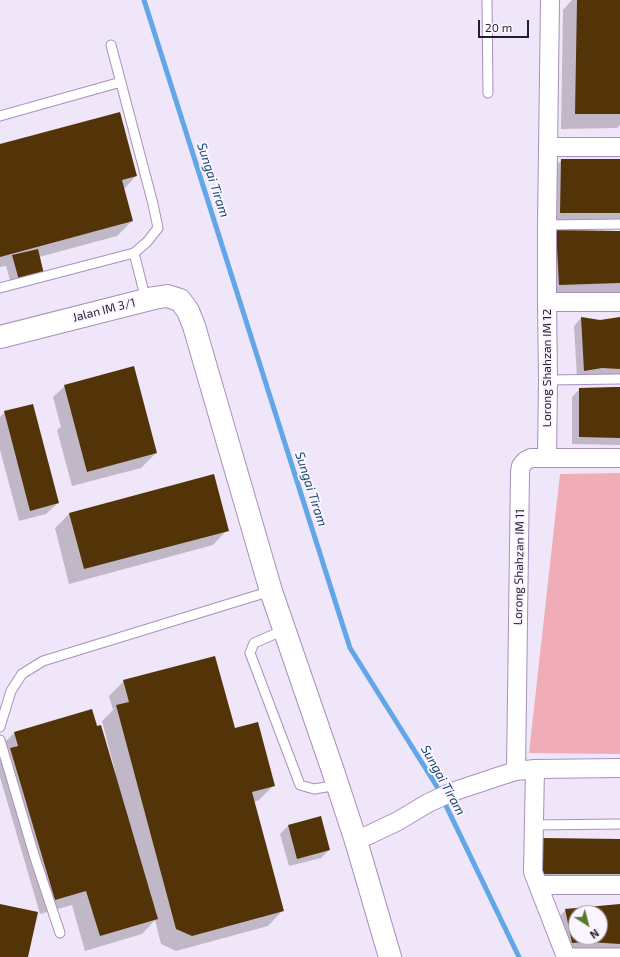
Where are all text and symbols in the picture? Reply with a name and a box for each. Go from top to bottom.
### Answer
scale bar [480,12,531,38]
text: 20 m [485,20,512,34]
water label: Sungai Tiram [194,141,232,219]
street label: Jalan IM 3/1 [71,295,137,325]
street label: Lorong Shahzan IM 12 [540,309,554,427]
water label: Sungai Tiram [292,450,330,528]
street label: Lorong Shahzan IM 11 [511,509,527,625]
water label: Sungai Tiram [417,742,469,818]
north arrow [568,905,608,945]
text: N [588,927,602,942]

